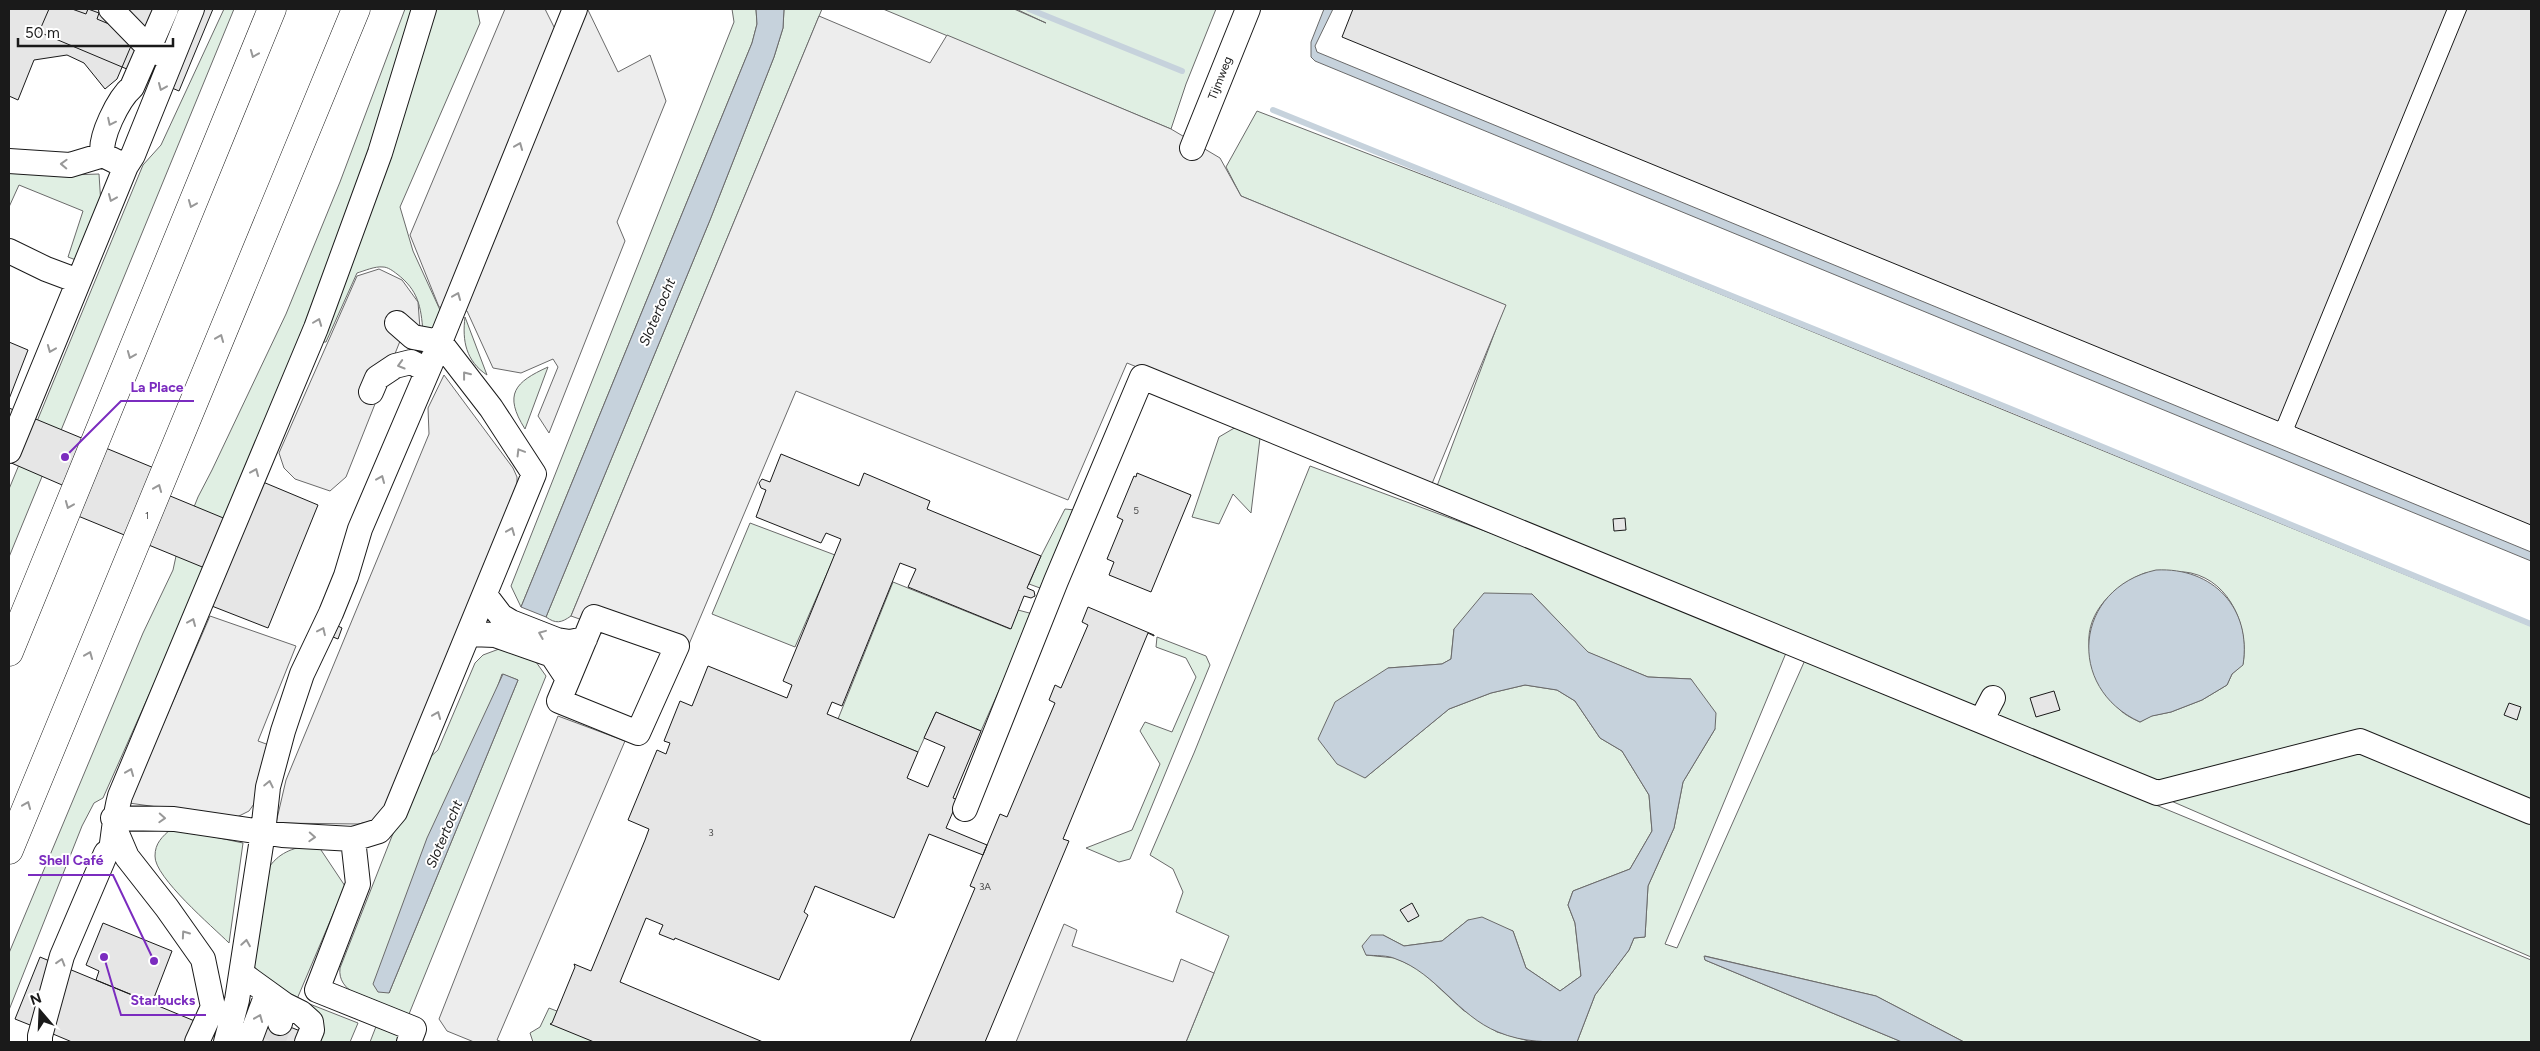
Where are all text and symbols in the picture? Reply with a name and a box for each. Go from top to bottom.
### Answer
scale bar [18,15,172,47]
text: 50 m [25,24,60,42]
one-way arrow [250,49,260,58]
street label: Tijmweg [1205,54,1235,102]
one-way arrow [157,82,168,91]
one-way arrow [107,116,117,125]
one-way arrow [513,142,523,151]
one-way arrow [59,159,67,169]
one-way arrow [108,193,119,202]
one-way arrow [188,199,199,208]
water label: Slotertocht [636,275,680,349]
one-way arrow [451,292,462,301]
one-way arrow [312,318,322,327]
one-way arrow [214,334,225,343]
one-way arrow [46,344,56,352]
one-way arrow [126,350,136,358]
one-way arrow [397,359,406,370]
callout: La Place [121,372,194,401]
one-way arrow [463,372,471,381]
text: La Place [130,379,184,396]
one-way arrow [517,449,527,458]
one-way arrow [248,468,259,477]
one-way arrow [375,475,385,484]
one-way arrow [152,484,162,493]
one-way arrow [65,500,75,509]
house number: 5 [1133,504,1139,517]
house number: 1 [145,509,149,522]
one-way arrow [505,528,515,536]
one-way arrow [185,618,196,627]
one-way arrow [316,627,327,636]
one-way arrow [538,630,547,640]
one-way arrow [83,651,94,660]
one-way arrow [430,711,441,720]
one-way arrow [123,768,134,777]
one-way arrow [263,779,274,788]
water label: Slotertocht [423,797,467,871]
one-way arrow [21,801,32,810]
one-way arrow [158,813,166,824]
house number: 3 [708,826,714,839]
one-way arrow [308,831,316,842]
callout: Shell Café [28,846,113,875]
text: Shell Café [38,852,104,869]
house number: 3A [979,880,991,893]
one-way arrow [182,930,191,939]
one-way arrow [241,939,251,948]
one-way arrow [55,958,65,966]
north arrow [15,986,65,1036]
callout: Starbucks [121,986,206,1015]
text: N [28,989,44,1009]
text: Starbucks [131,992,196,1009]
one-way arrow [252,1014,263,1023]

